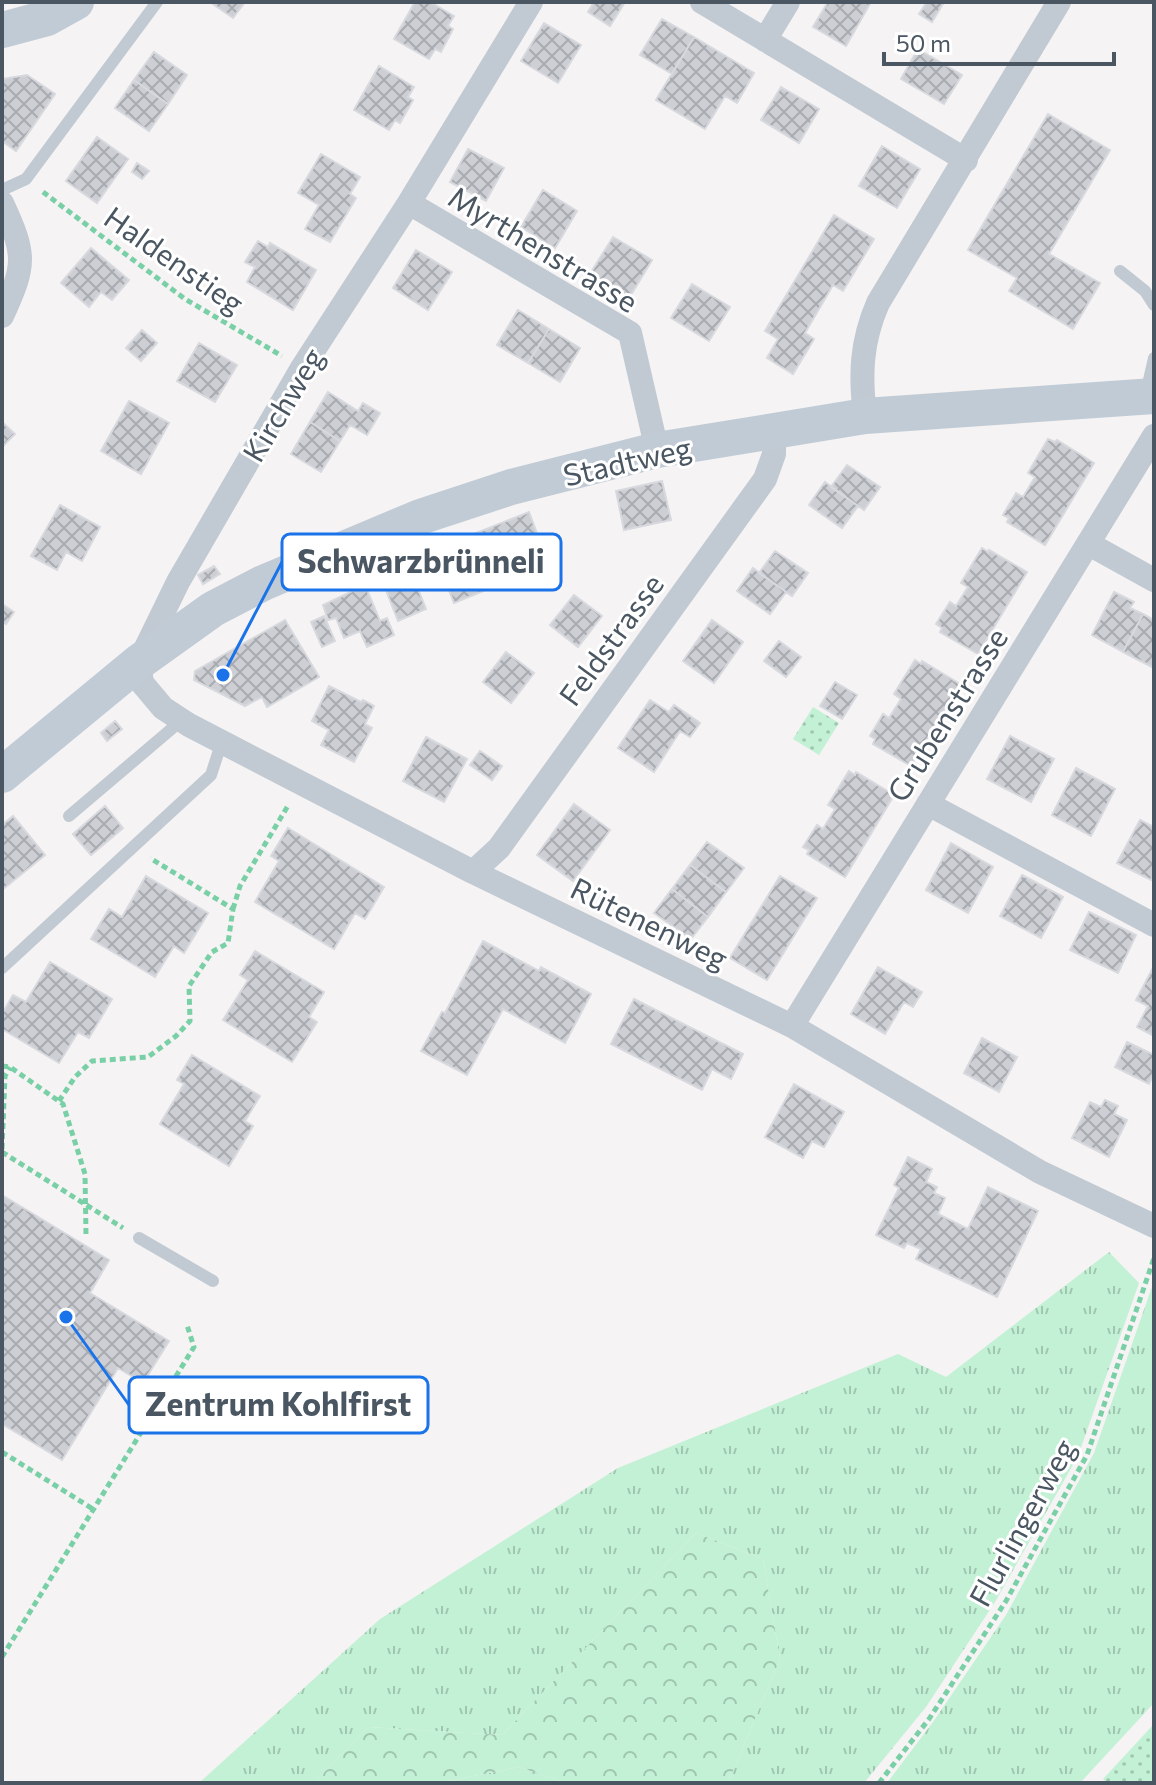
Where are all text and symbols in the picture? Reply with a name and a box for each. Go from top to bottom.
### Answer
scale bar [884,16,1114,66]
text: 50 m [896,28,951,57]
street label: Myrthenstrasse [443,177,645,319]
street label: Haldenstieg [98,197,252,321]
street label: Kirchweg [234,340,330,468]
street label: Stadtweg [559,427,695,493]
callout: Schwarzbrünneli [282,534,561,590]
text: Schwarzbrünneli [297,540,545,580]
street label: Feldstrasse [550,566,670,712]
street label: Grubenstrasse [878,620,1014,808]
street label: Rütenenweg [565,868,735,976]
callout: Zentrum Kohlfirst [129,1377,428,1433]
text: Zentrum Kohlfirst [145,1383,411,1423]
street label: Flurlingerweg [960,1432,1082,1612]

